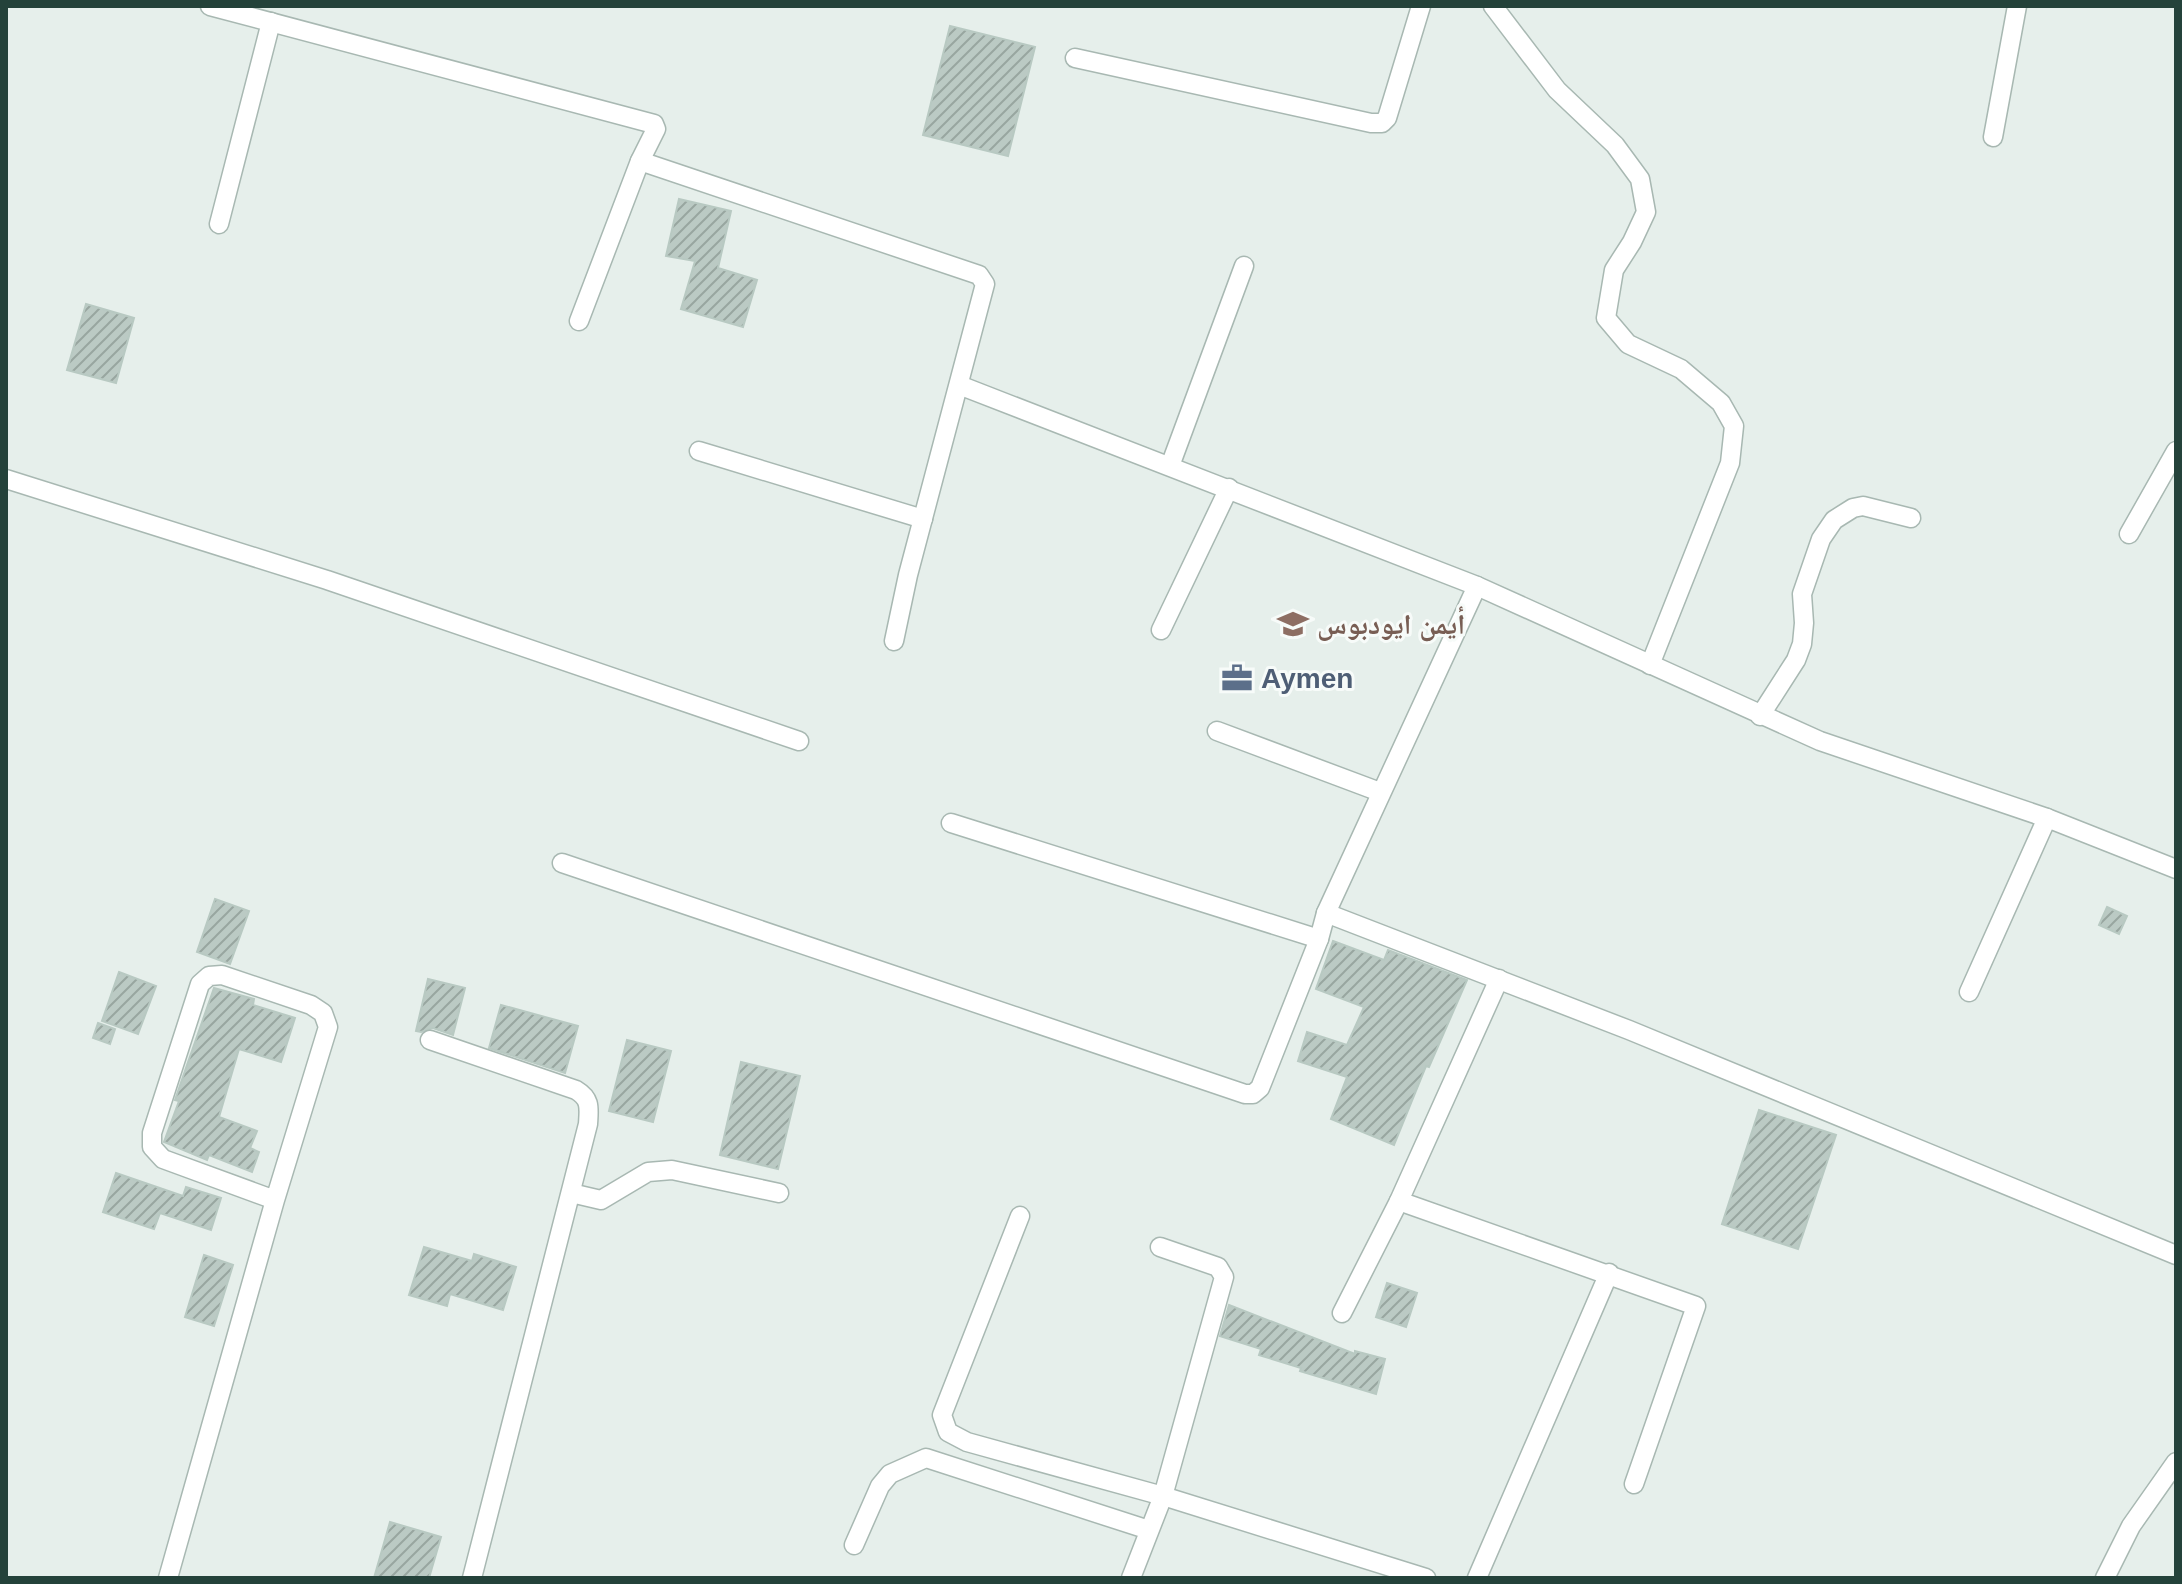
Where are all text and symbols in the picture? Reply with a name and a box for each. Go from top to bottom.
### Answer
place label: أيمن ايودبوس [1317,606,1465,642]
school or university icon: أيمن ايودبوس [1276,607,1310,641]
office icon: Aymen [1220,661,1254,695]
place label: Aymen [1261,663,1353,694]

